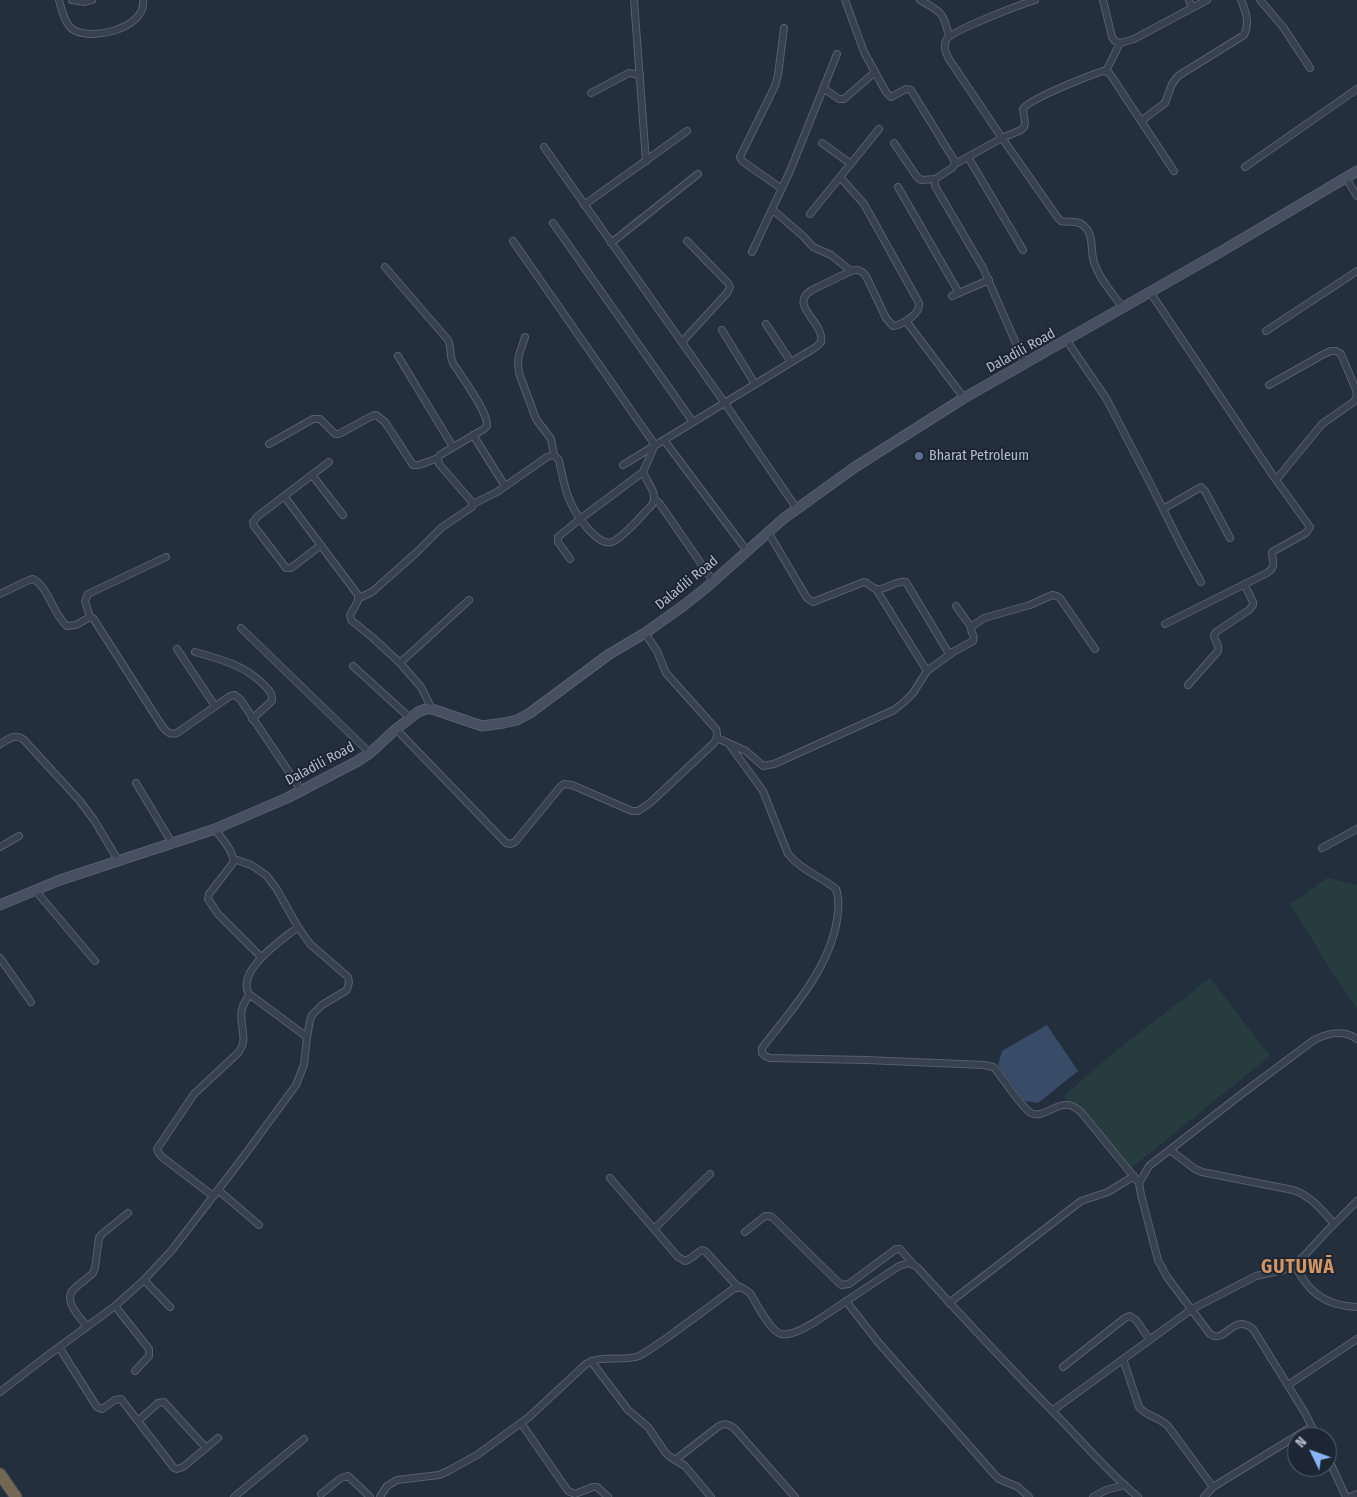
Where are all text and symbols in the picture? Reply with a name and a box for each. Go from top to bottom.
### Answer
street label: Daladili Road [984,325,1058,377]
place label: Bharat Petroleum [929,448,1029,464]
marker: Bharat Petroleum [913,450,925,462]
street label: Daladili Road [652,553,722,613]
street label: Daladili Road [283,739,357,789]
district label: GUTUWĀ [1260,1257,1336,1279]
north arrow [1287,1427,1337,1477]
text: N [1292,1433,1310,1451]

